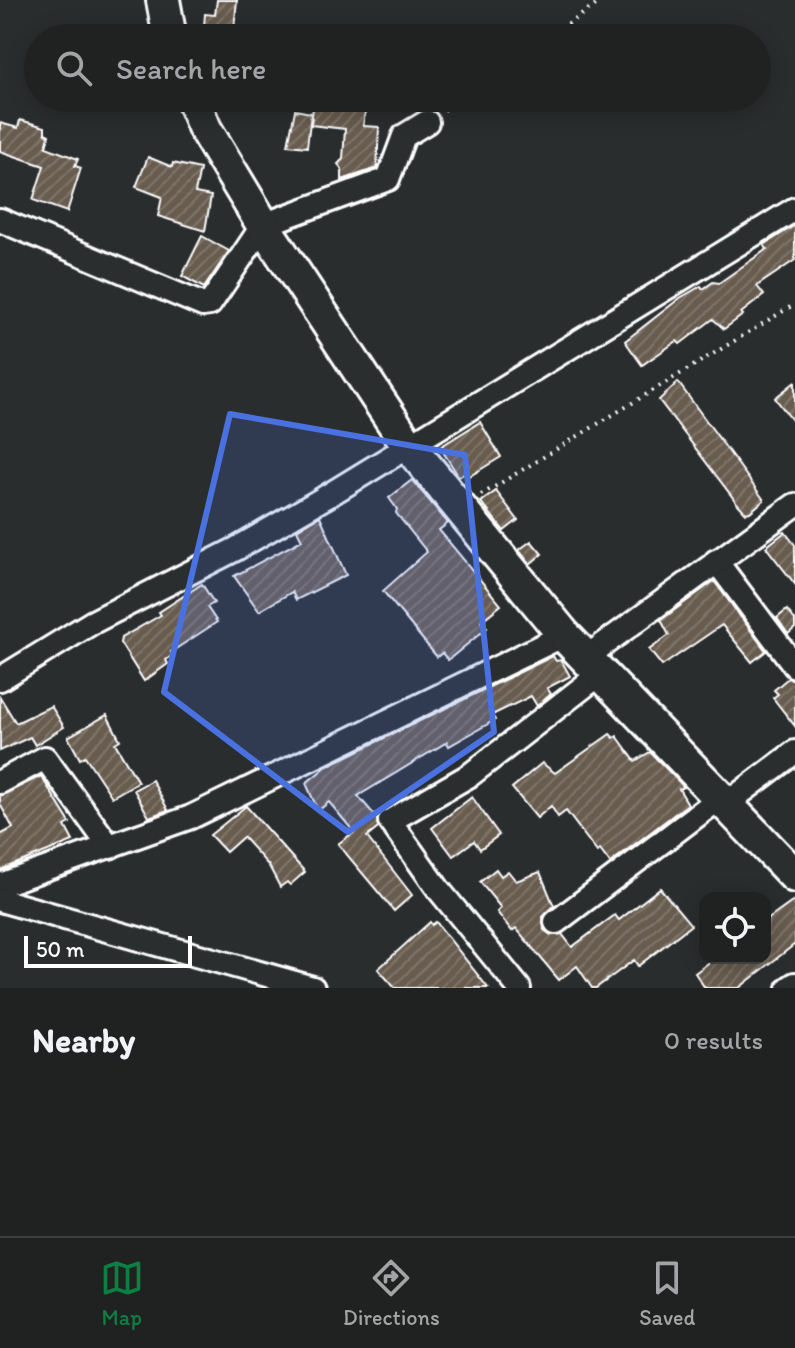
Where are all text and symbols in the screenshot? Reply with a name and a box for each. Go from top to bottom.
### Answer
search box [24,24,771,112]
icon: search [52,46,96,90]
text: Search here [116,50,266,87]
map controls [699,892,771,964]
button: locate [699,892,771,964]
scale bar [24,932,192,968]
text: 50 m [36,936,85,963]
text: Nearby [32,1020,135,1061]
text: 0 results [664,1024,763,1056]
tab: Map [100,1256,144,1331]
tab: Directions [343,1256,440,1331]
tab: Saved [639,1256,695,1331]

